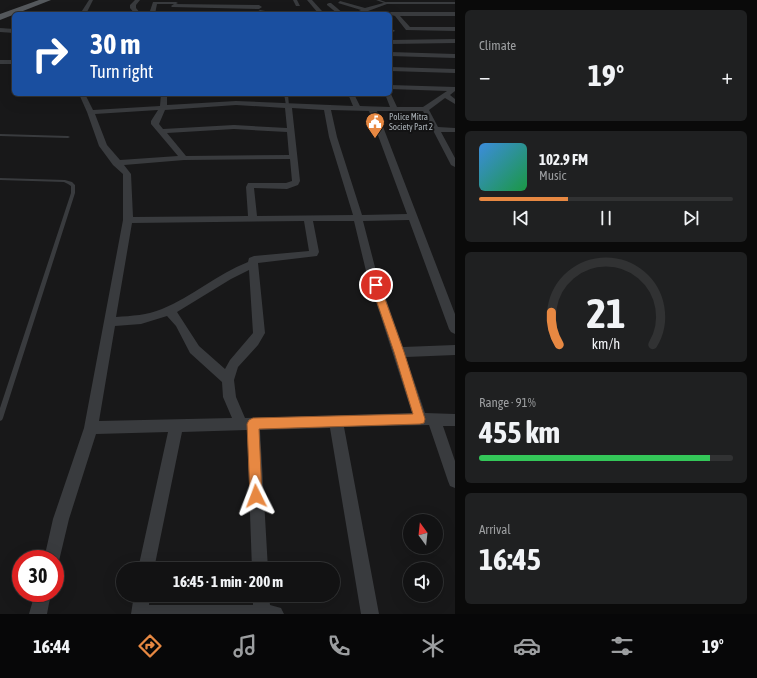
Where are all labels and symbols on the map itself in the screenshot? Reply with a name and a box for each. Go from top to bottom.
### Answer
public building icon: Police Mitra Society Part 2 [364,111,386,139]
place label: Police Mitra Society Part 2 [389,112,433,132]
pin [359,268,393,302]
position arrow [235,475,277,517]
north arrow [403,514,443,554]
speed limit sign: 30 [12,550,64,602]

